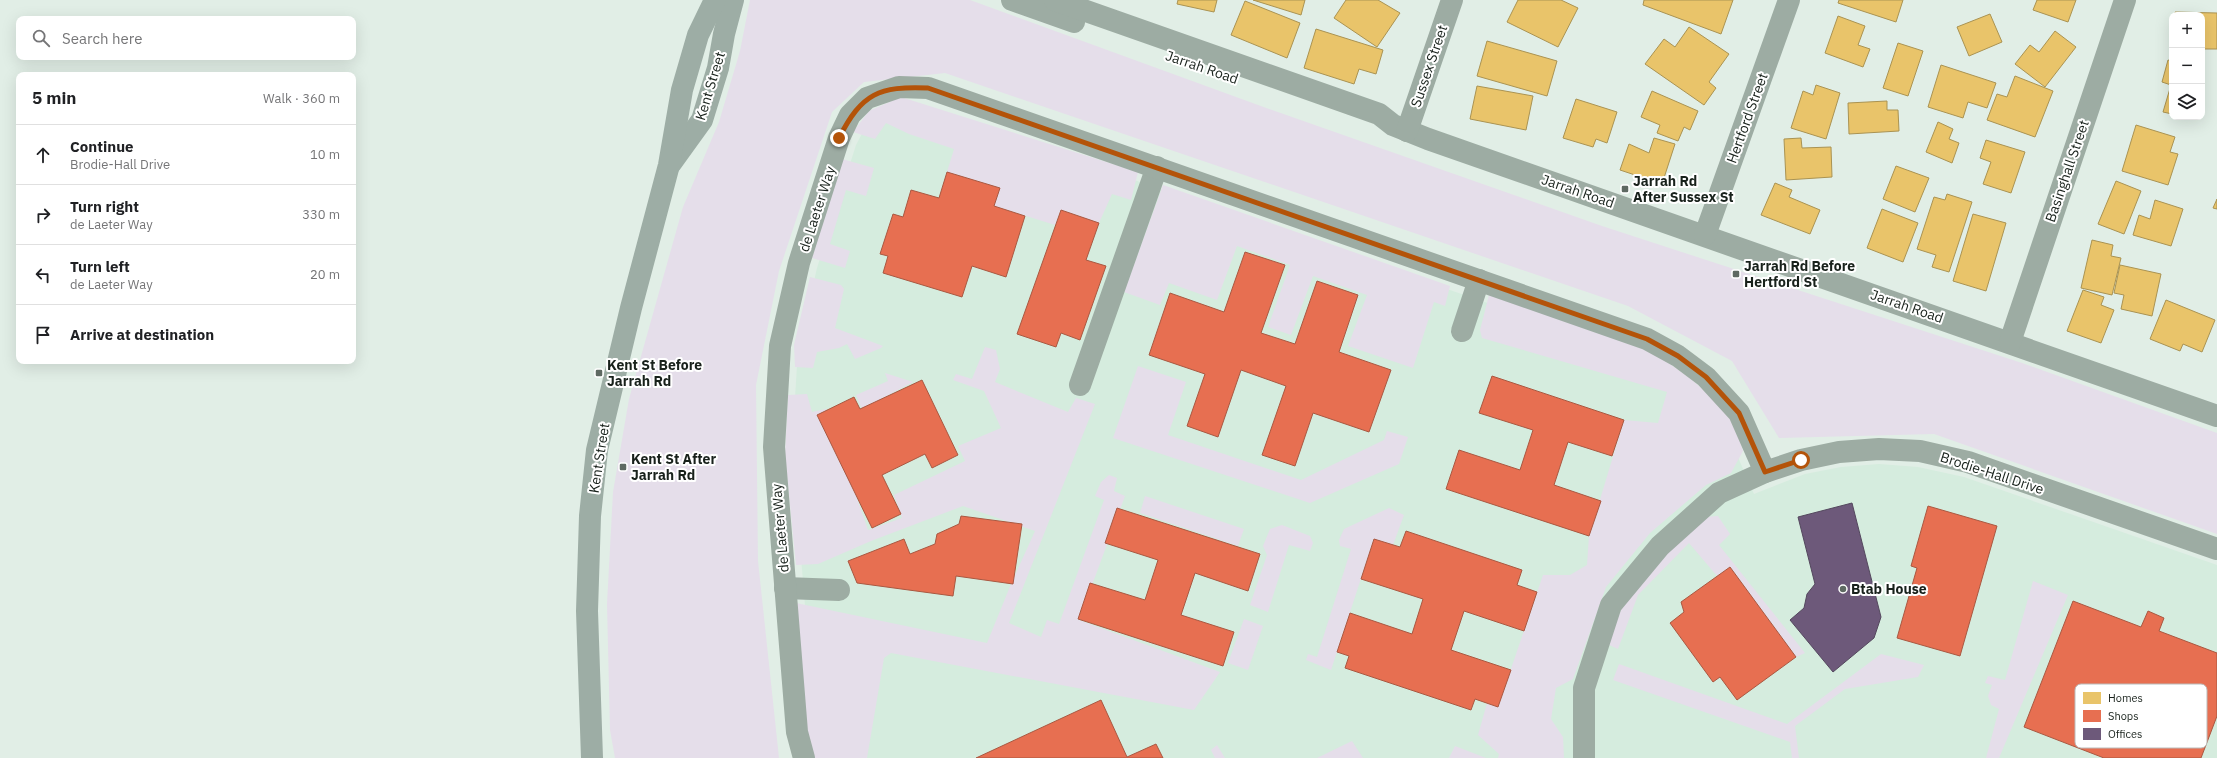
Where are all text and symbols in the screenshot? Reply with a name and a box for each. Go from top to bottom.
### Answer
map controls [2169,12,2205,120]
button: + [2169,12,2205,48]
search box [16,16,356,60]
street label: Sussex Street [1406,22,1452,110]
icon: search [30,27,52,49]
text: Search here [62,29,142,48]
street label: Jarrah Road [1163,46,1241,88]
button: − [2169,48,2205,84]
street label: Kent Street [691,49,729,122]
street label: Hertford Street [1722,70,1772,166]
button: layers [2169,84,2205,120]
text: 5 min [32,87,76,109]
text: Walk · 360 m [263,90,340,107]
street label: Basinghall Street [2041,117,2093,225]
route end [830,129,848,147]
text: Continue [70,137,134,156]
icon: ahead [32,144,54,166]
text: 10 m [310,146,340,163]
text: Brodie-Hall Drive [70,156,170,173]
street label: de Laeter Way [795,164,839,254]
street label: Jarrah Road [1539,170,1617,212]
place label: Jarrah Rd After Sussex St [1633,172,1734,206]
marker: Jarrah Rd After Sussex St [1620,184,1630,194]
text: Turn right [70,197,139,216]
icon: right [32,204,54,226]
text: 330 m [302,206,340,223]
text: de Laeter Way [70,216,153,233]
text: Turn left [70,257,130,276]
place label: Jarrah Rd Before Hertford St [1744,257,1855,291]
icon: left [32,264,54,286]
text: 20 m [310,266,340,283]
marker: Jarrah Rd Before Hertford St [1731,269,1741,279]
text: de Laeter Way [70,276,153,293]
street label: Jarrah Road [1868,285,1946,327]
icon: arrive [32,324,54,346]
text: Arrive at destination [70,325,214,344]
place label: Kent St Before Jarrah Rd [607,356,702,390]
marker: Kent St Before Jarrah Rd [594,368,604,378]
street label: Kent Street [585,422,613,494]
street label: Brodie-Hall Drive [1938,448,2046,498]
place label: Kent St After Jarrah Rd [631,450,716,484]
route start [1792,451,1810,469]
marker: Kent St After Jarrah Rd [618,462,628,472]
street label: de Laeter Way [767,483,793,573]
place label: Btab House [1851,580,1927,598]
marker: Btab House [1838,584,1848,594]
legend [2075,684,2207,748]
text: Homes [2108,691,2143,705]
text: Shops [2108,709,2139,723]
text: Offices [2108,727,2142,741]

